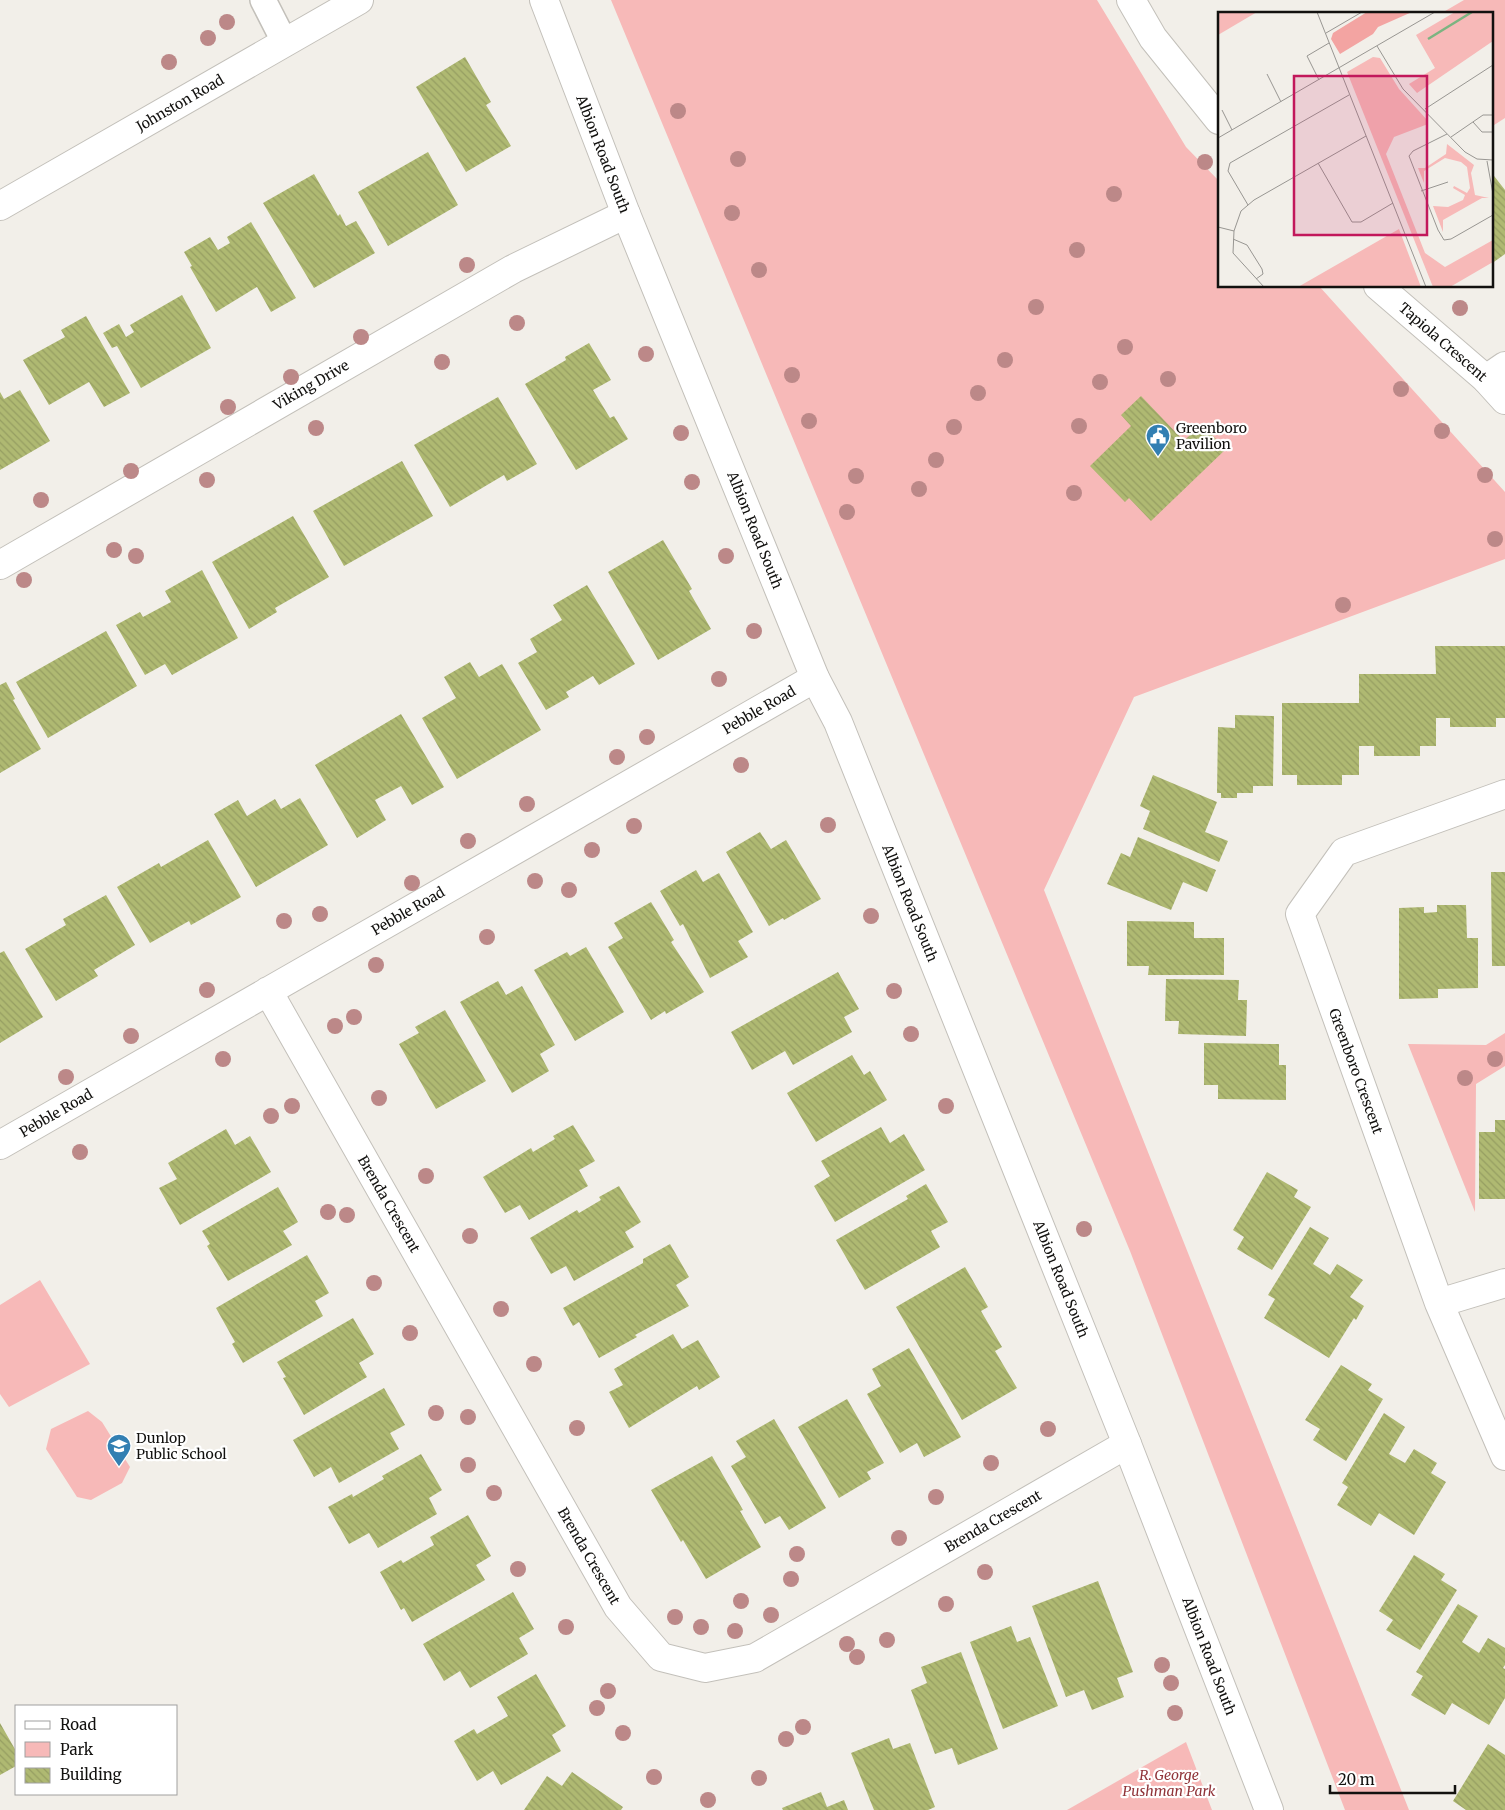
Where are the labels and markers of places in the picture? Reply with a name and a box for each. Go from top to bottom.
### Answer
place label: Greenboro Pavilion [1176,419,1247,453]
public building icon: Greenboro Pavilion [1145,423,1171,457]
place label: Dunlop Public School [136,1429,227,1463]
school or university icon: Dunlop Public School [106,1433,132,1467]

